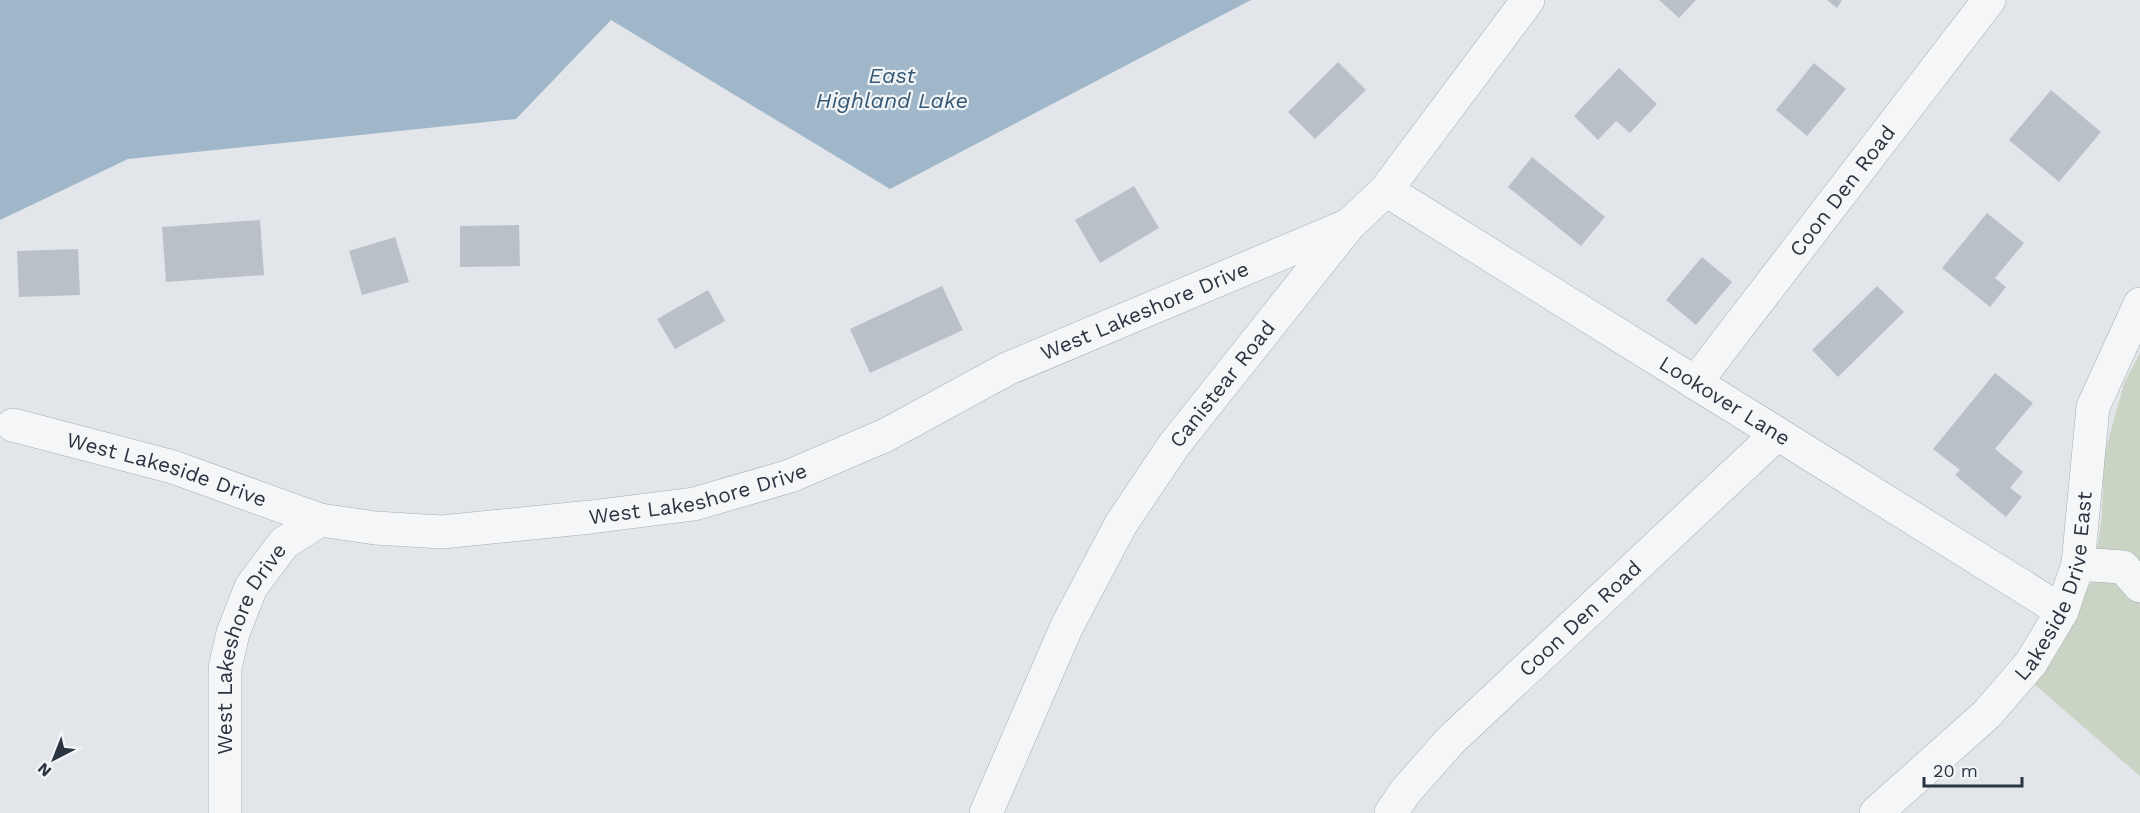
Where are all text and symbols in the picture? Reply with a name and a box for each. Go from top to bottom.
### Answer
water label: East Highland Lake [816,63,968,113]
street label: Coon Den Road [1784,120,1900,261]
street label: West Lakeshore Drive [1037,256,1252,365]
street label: Canistear Road [1164,315,1280,452]
street label: Lookover Lane [1655,350,1795,451]
street label: West Lakeside Drive [64,427,270,512]
street label: West Lakeshore Drive [587,457,811,529]
street label: Lakeside Drive East [2009,490,2097,685]
street label: West Lakeshore Drive [212,538,291,755]
street label: Coon Den Road [1514,555,1646,682]
north arrow [24,729,84,789]
scale bar [1924,750,2022,788]
text: N [34,759,55,781]
text: 20 m [1933,760,1978,781]

